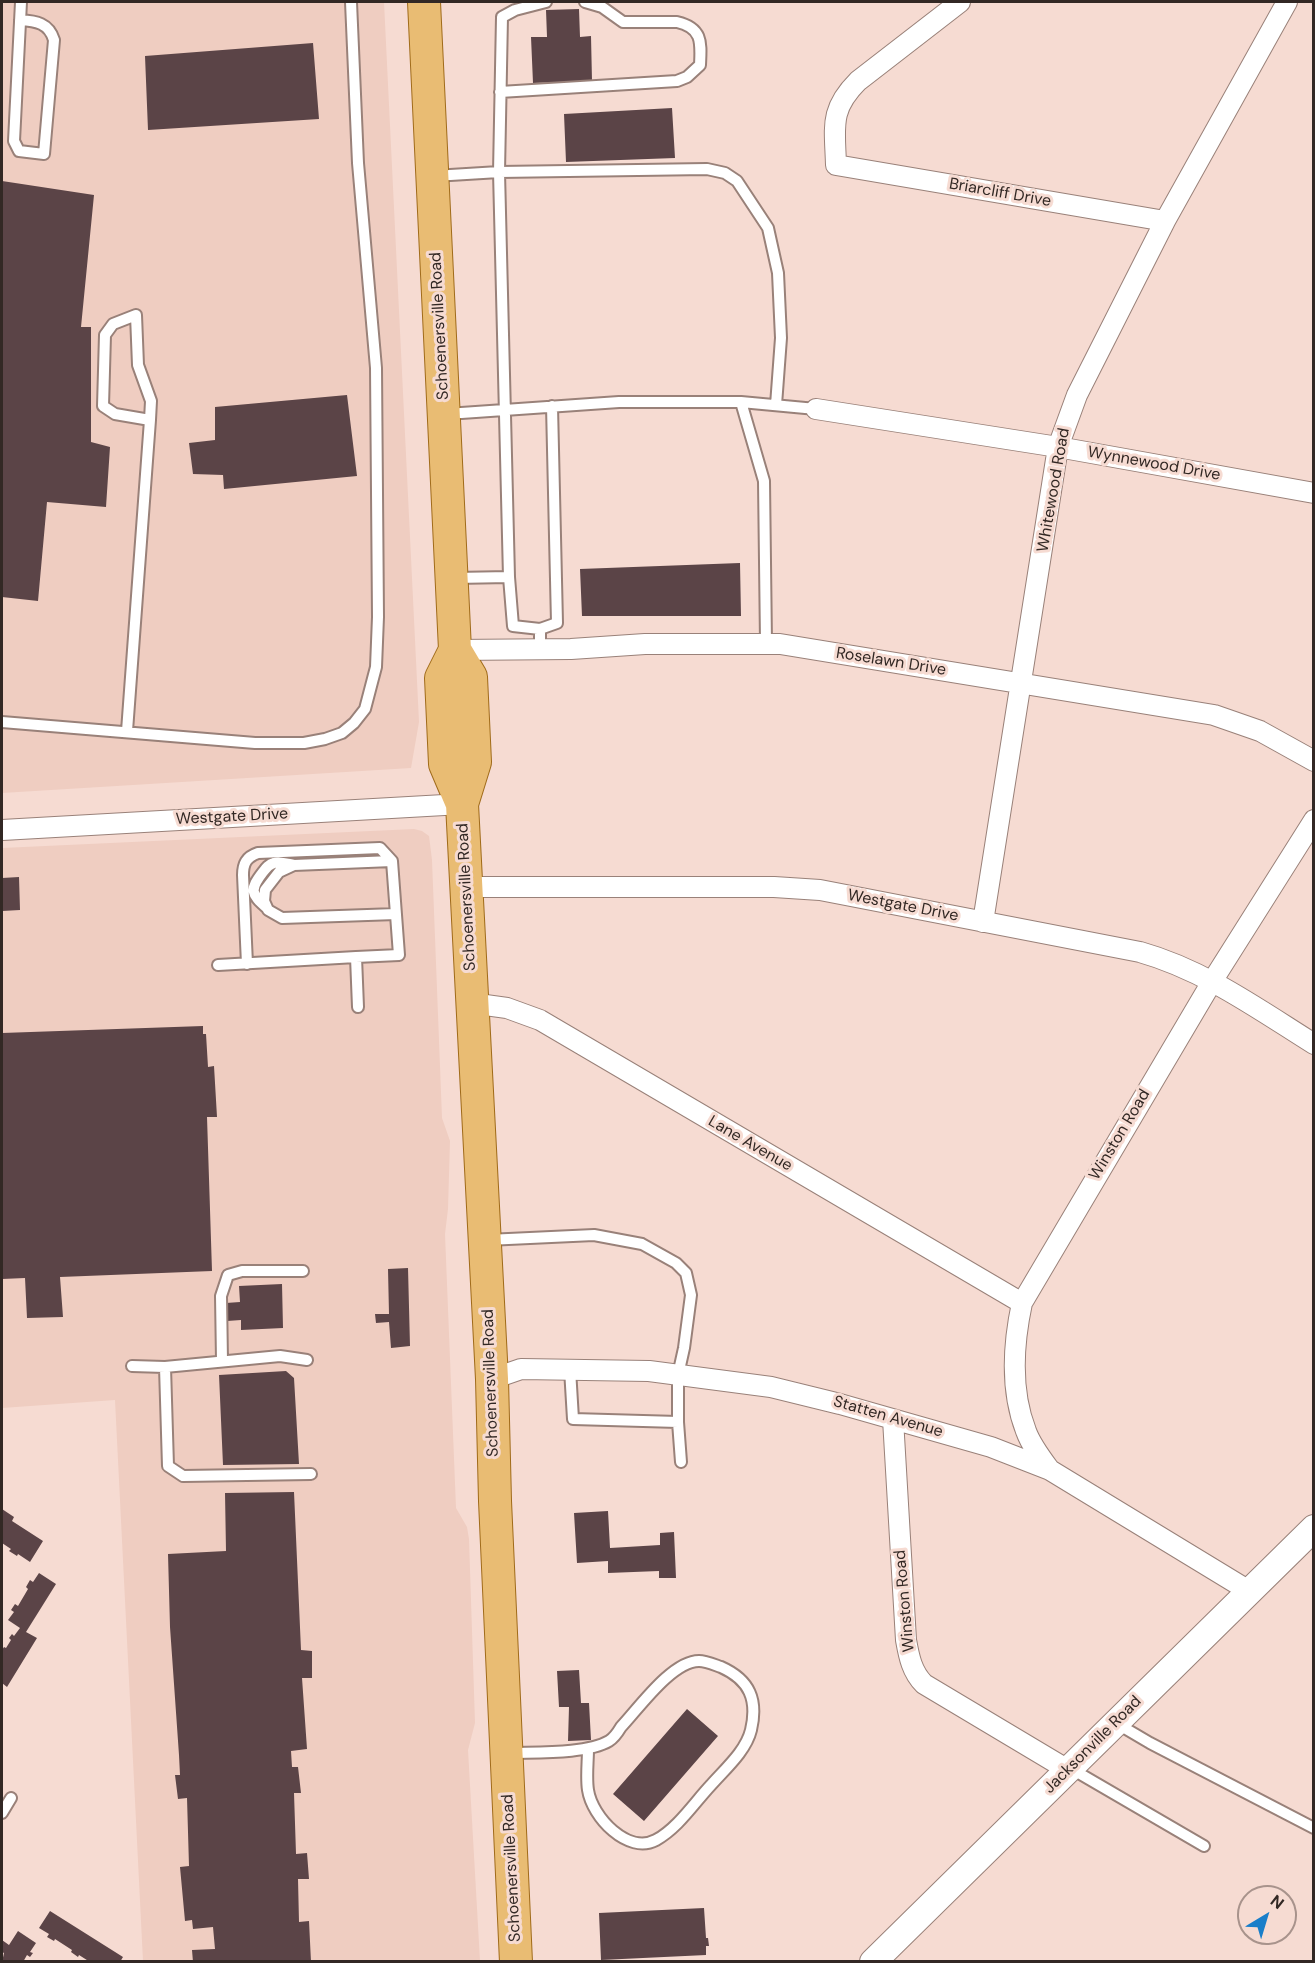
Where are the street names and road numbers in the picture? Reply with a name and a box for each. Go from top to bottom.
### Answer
street label: Briarcliff Drive [947,175,1053,211]
street label: Schoenersville Road [427,252,453,400]
street label: Whitewood Road [1034,426,1074,554]
street label: Wynnewood Drive [1086,443,1222,485]
street label: Roselawn Drive [835,644,947,680]
street label: Westgate Drive [175,804,289,830]
street label: Schoenersville Road [454,823,480,971]
street label: Westgate Drive [846,886,960,926]
street label: Winston Road [1085,1086,1155,1184]
street label: Lane Avenue [704,1112,796,1176]
street label: Schoenersville Road [479,1309,503,1457]
street label: Statten Avenue [831,1392,945,1442]
street label: Winston Road [891,1549,919,1653]
street label: Jacksonville Road [1040,1692,1146,1798]
street label: Schoenersville Road [499,1794,525,1942]

